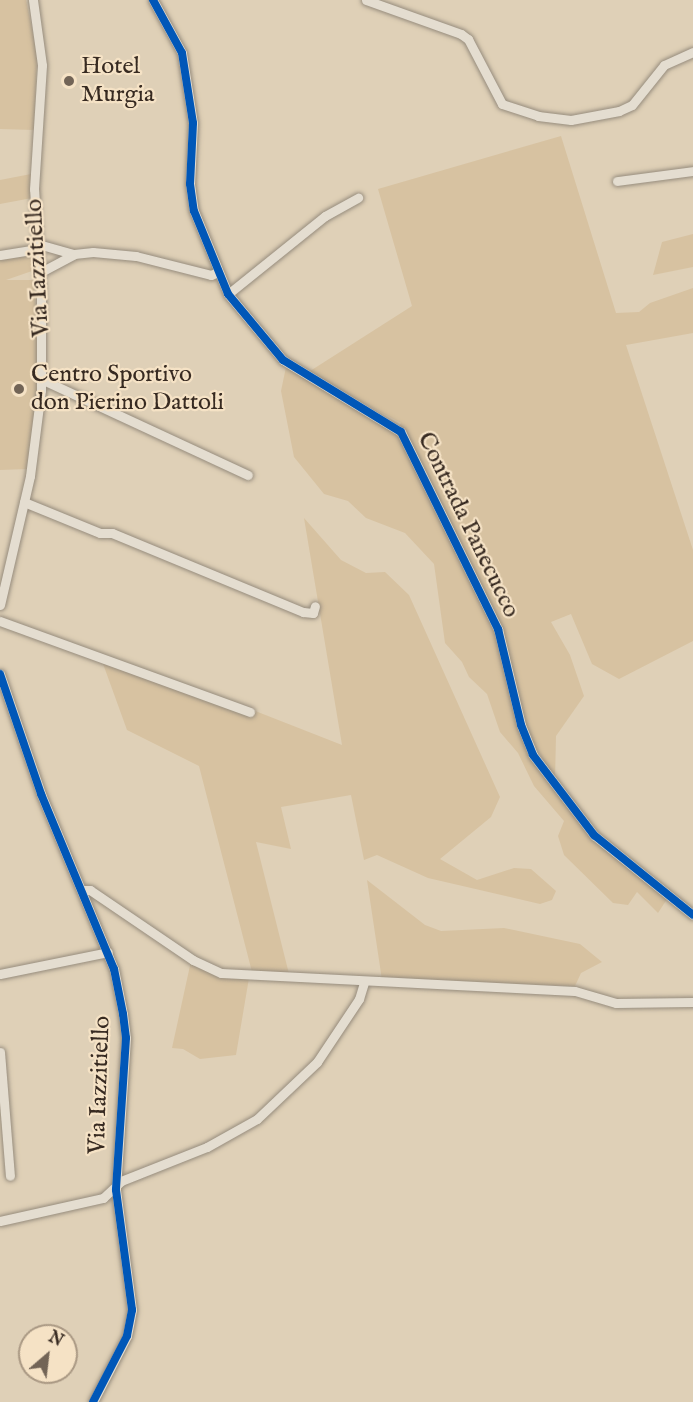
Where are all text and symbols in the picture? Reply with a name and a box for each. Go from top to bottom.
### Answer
place label: Hotel Murgia [81,53,154,109]
marker: Hotel Murgia [62,74,76,88]
street label: Via Iazzitiello [20,198,56,338]
place label: Centro Sportivo don Pierino Dattoli [31,361,224,417]
marker: Centro Sportivo don Pierino Dattoli [12,382,26,396]
street label: Contrada Panecucco [411,428,525,622]
street label: Via Iazzitiello [83,1015,117,1155]
north arrow [18,1324,78,1384]
text: N [45,1328,66,1352]

